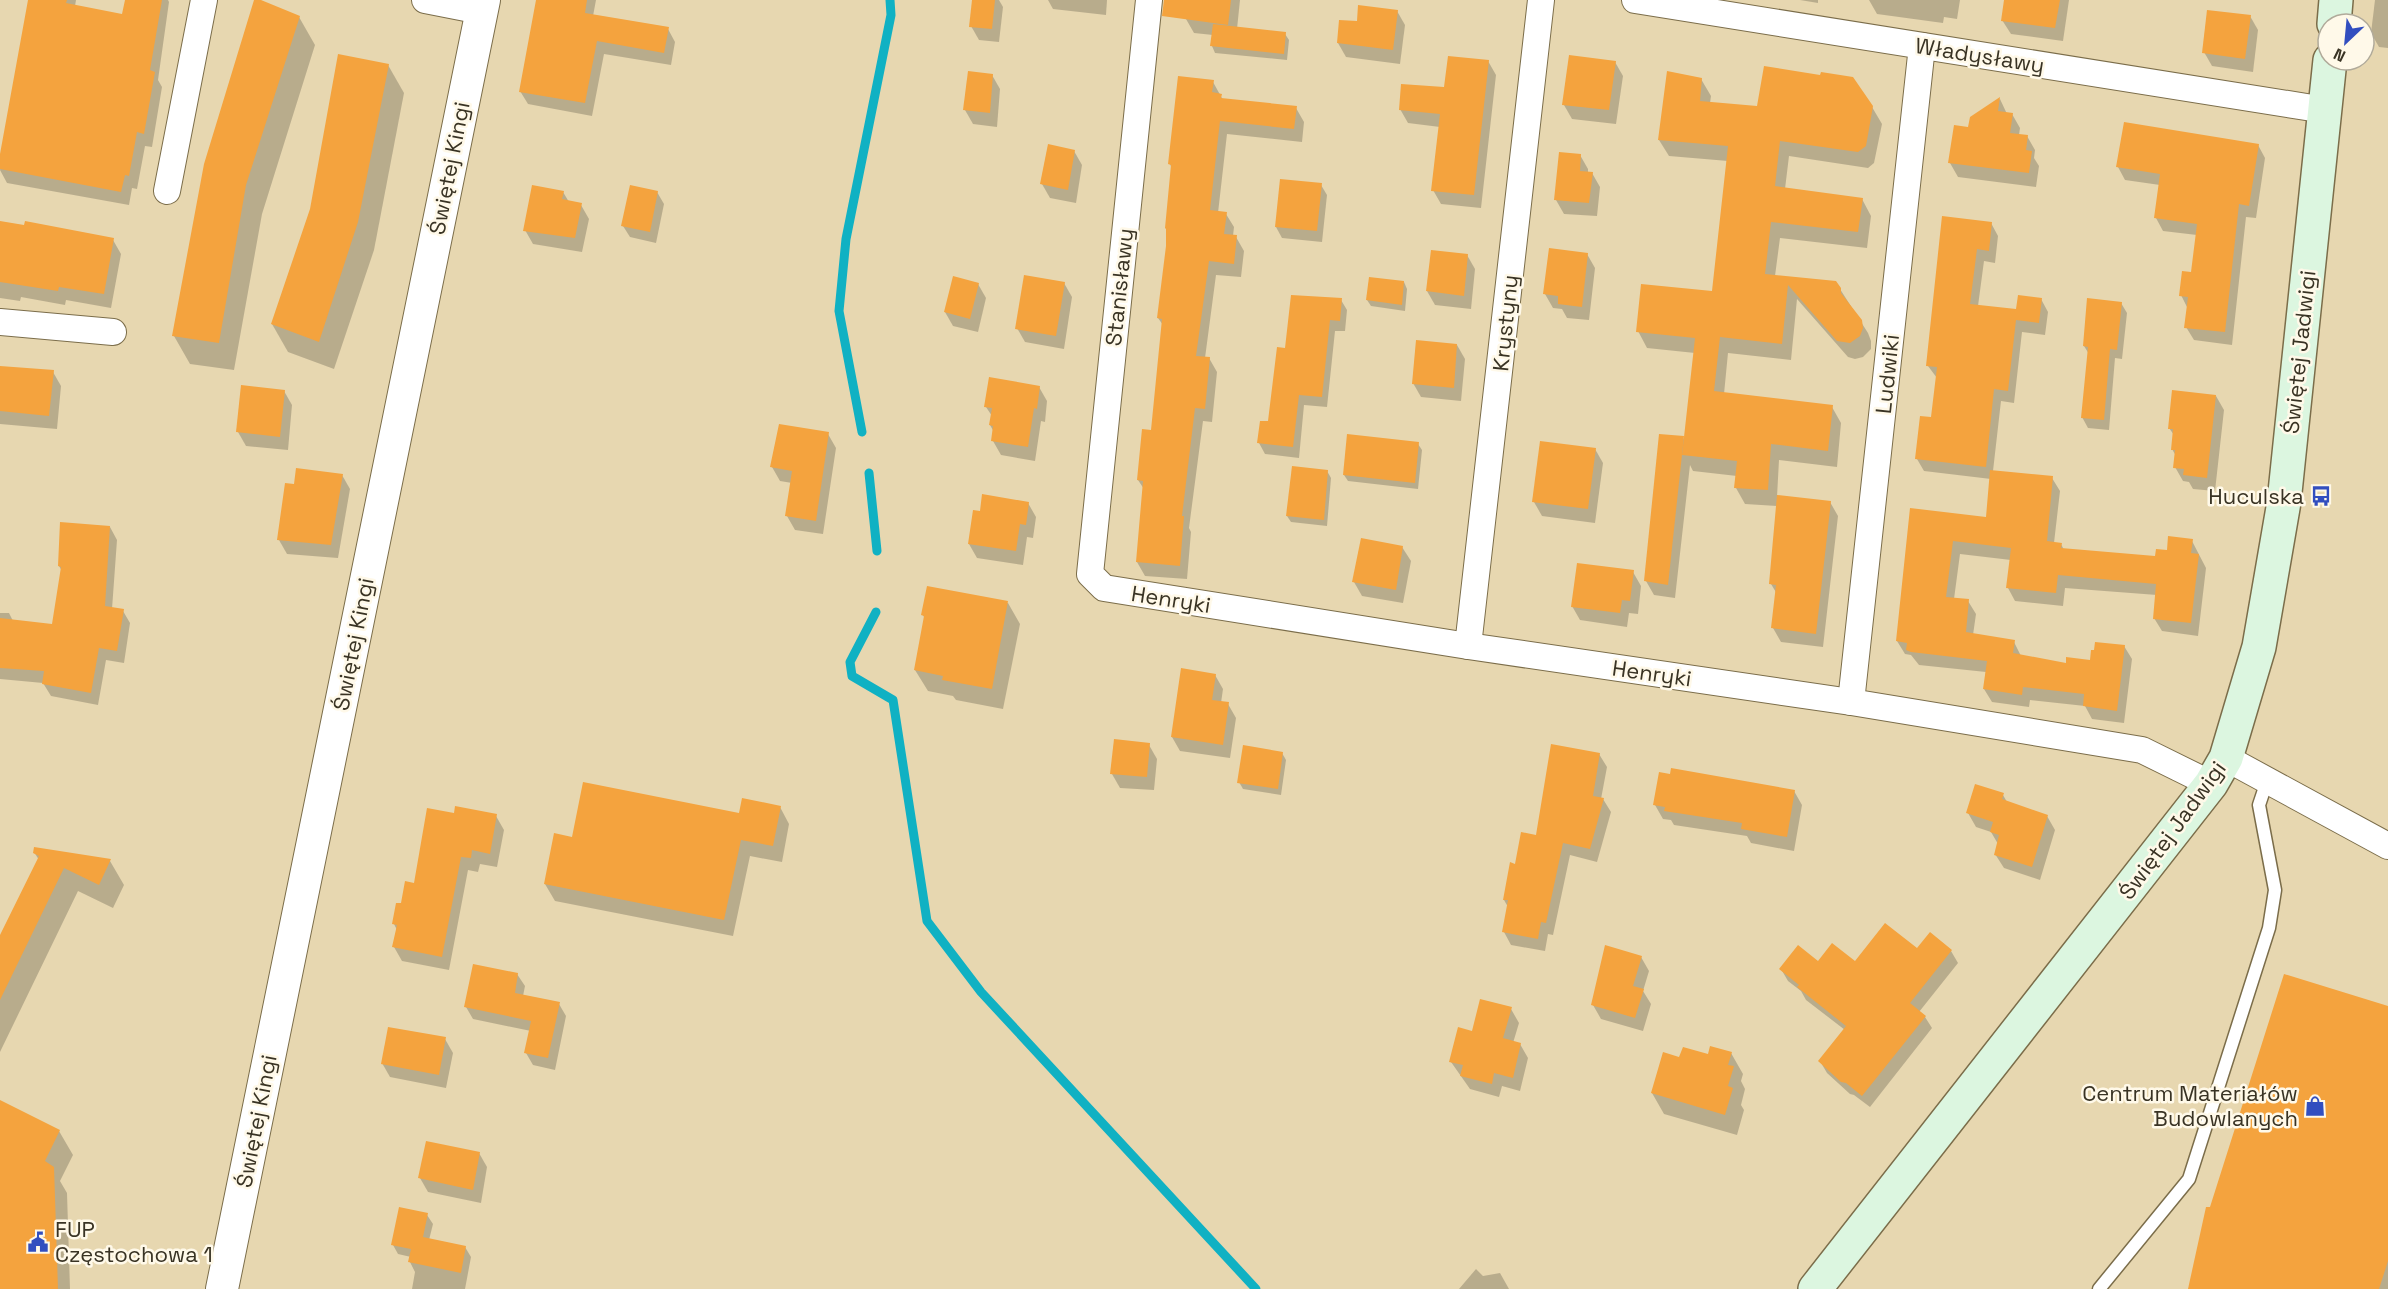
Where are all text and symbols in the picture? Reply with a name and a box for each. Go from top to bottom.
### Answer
north arrow [2316,12,2376,72]
street label: Władysławy [1913,31,2047,79]
text: N [2330,43,2349,67]
street label: Świętej Kingi [422,99,476,237]
street label: Stanisławy [1099,227,1139,347]
street label: Świętej Jadwigi [2276,269,2322,435]
street label: Krystyny [1486,273,1524,373]
street label: Ludwiki [1869,333,1905,415]
place label: Huculska [2208,482,2304,510]
bus stop icon: Huculska [2309,484,2333,508]
street label: Świętej Kingi [326,575,380,713]
street label: Henryki [1129,579,1213,619]
street label: Henryki [1610,654,1694,692]
street label: Świętej Jadwigi [2112,755,2232,905]
street label: Świętej Kingi [229,1052,283,1190]
place label: Centrum Materiałów Budowlanych [2082,1079,2298,1132]
shop icon: Centrum Materiałów Budowlanych [2303,1094,2327,1118]
place label: FUP Częstochowa 1 [55,1215,213,1268]
public building icon: FUP Częstochowa 1 [26,1230,50,1254]

